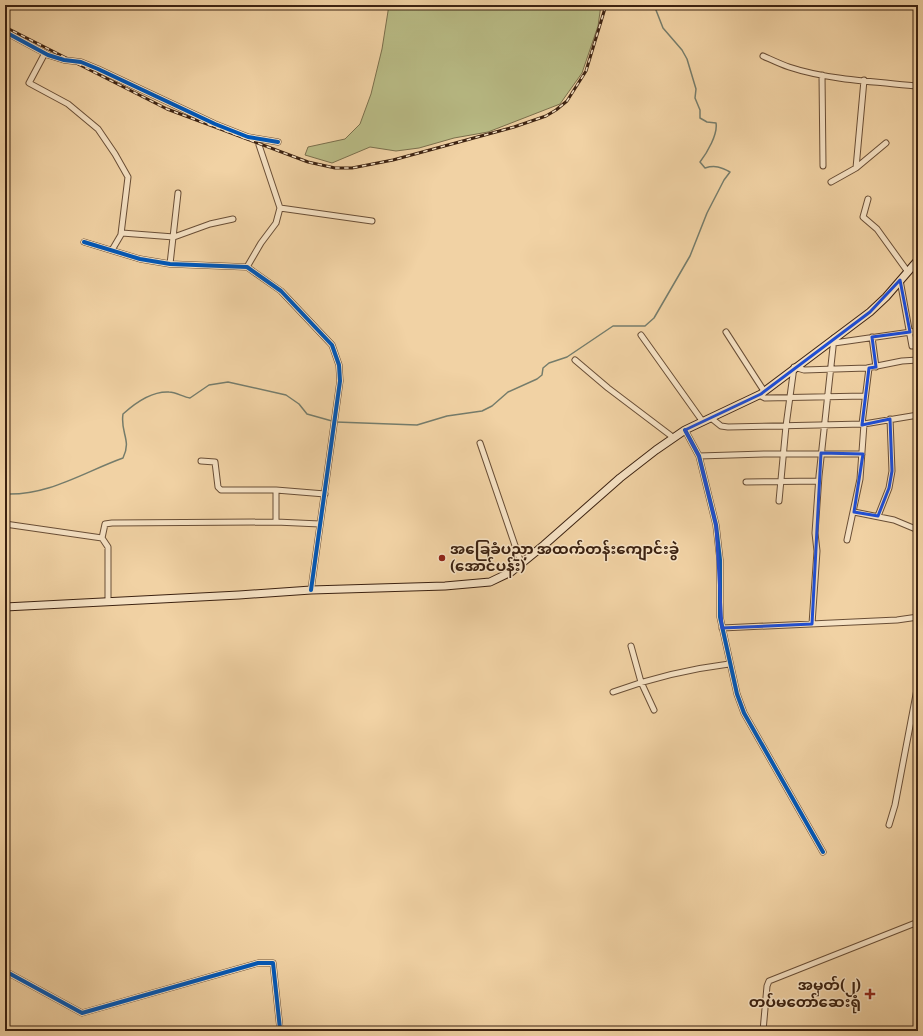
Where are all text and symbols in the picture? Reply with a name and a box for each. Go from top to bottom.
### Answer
place label: အခြေခံပညာ အထက်တန်းကျောင်းခွဲ (အောင်ပန်း) [450,538,679,578]
marker: အခြေခံပညာ အထက်တန်းကျောင်းခွဲ (အောင်ပန်း) [437,553,447,563]
place label: အမှတ်(၂) တပ်မတော်ဆေးရုံ [749,974,861,1014]
marker: အမှတ်(၂) တပ်မတော်ဆေးရုံ [864,988,876,1000]

